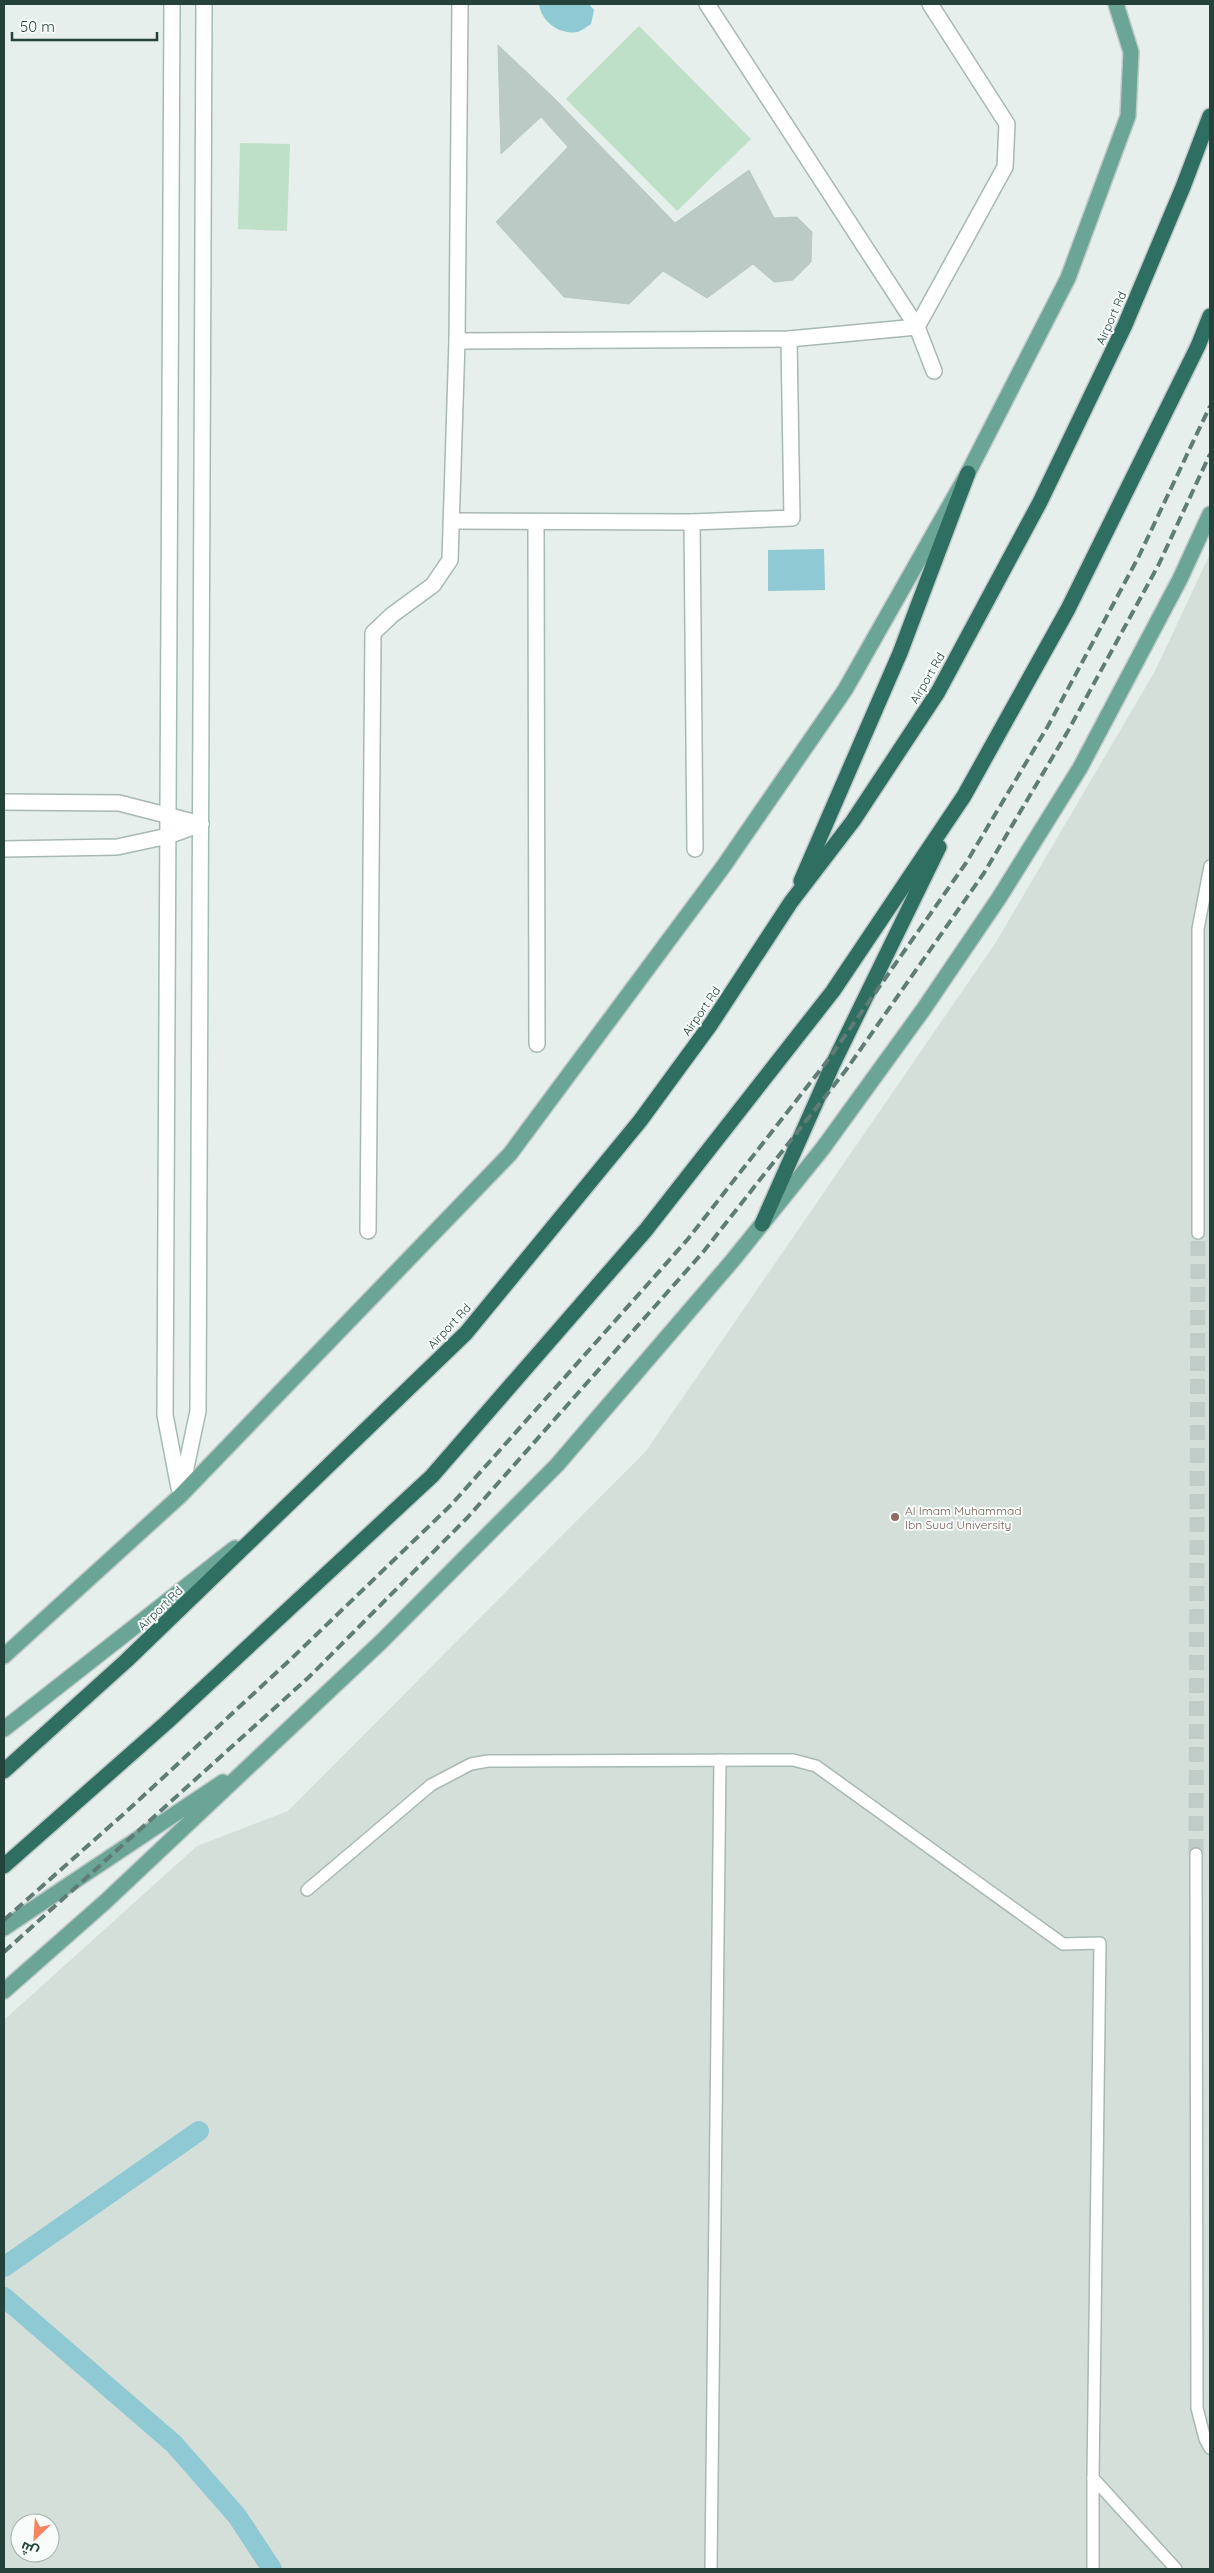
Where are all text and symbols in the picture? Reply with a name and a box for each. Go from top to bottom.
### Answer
scale bar [12,10,158,42]
text: 50 m [20,17,55,36]
street label: Airport Rd [1093,289,1129,347]
street label: Airport Rd [906,650,948,706]
street label: Airport Rd [679,983,723,1039]
street label: Airport Rd [424,1300,474,1352]
place label: Al Imam Muhammad Ibn Suud University [905,1503,1022,1532]
marker: Al Imam Muhammad Ibn Suud University [889,1511,901,1523]
street label: Airport Rd [134,1583,186,1633]
north arrow [10,2513,60,2563]
text: ش [18,2538,41,2562]

